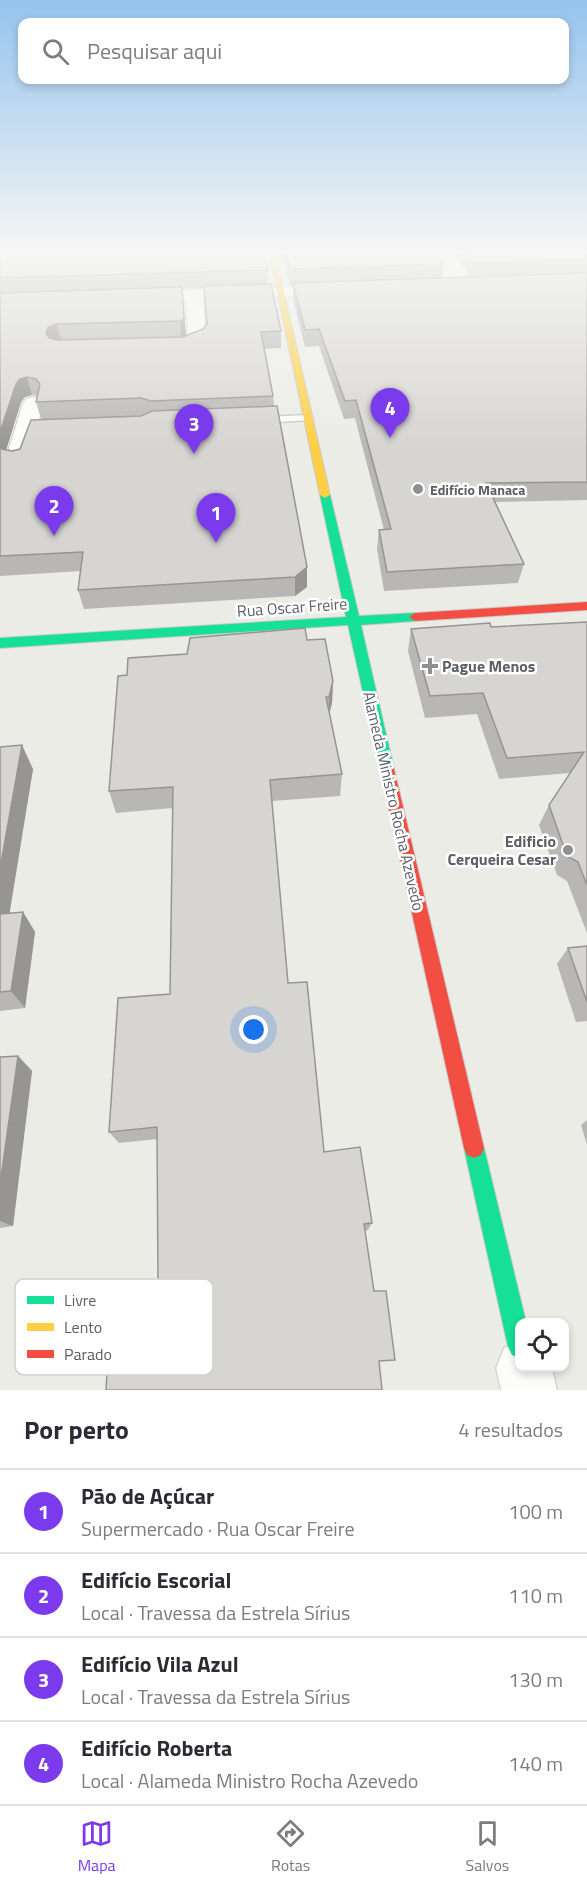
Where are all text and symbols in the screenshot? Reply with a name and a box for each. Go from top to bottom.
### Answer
search box [18,18,569,84]
text: Pesquisar aqui [87,34,222,68]
icon: search [39,35,72,68]
pin: 4 [370,388,410,438]
pin: 3 [174,404,214,454]
place label: Edifício Manaca [430,479,525,500]
marker: Edifício Manaca [411,482,425,496]
pin: 2 [34,486,74,536]
pin: 1 [196,494,236,543]
street label: Rua Oscar Freire [236,591,348,623]
place label: Pague Menos [442,654,535,678]
marker: Pague Menos [423,659,437,673]
street label: Alameda Ministro Rocha Azevedo [357,689,431,913]
place label: Edificio Cerqueira Cesar [447,829,556,871]
marker: Edificio Cerqueira Cesar [561,843,575,857]
your location [239,1015,268,1044]
legend [15,1279,213,1375]
text: Livre [64,1288,96,1312]
text: Lento [64,1315,102,1339]
map controls [515,1318,569,1372]
button: locate [515,1318,569,1372]
text: Parado [64,1342,112,1366]
text: Por perto [24,1410,129,1449]
text: 4 resultados [459,1414,563,1445]
text: Pão de Açúcar [81,1479,214,1513]
text: 1 [38,1496,49,1527]
text: 100 m [508,1496,563,1527]
text: Supermercado · Rua Oscar Freire [81,1513,355,1544]
text: Edifício Escorial [81,1563,231,1597]
text: 2 [38,1580,49,1611]
text: 110 m [508,1580,563,1611]
text: Local · Travessa da Estrela Sírius [81,1597,350,1628]
text: Edifício Vila Azul [81,1647,239,1681]
text: 3 [38,1664,49,1695]
text: 130 m [508,1664,563,1695]
text: Local · Travessa da Estrela Sírius [81,1681,350,1712]
text: Edifício Roberta [81,1731,232,1765]
text: 4 [38,1748,49,1779]
text: 140 m [508,1748,563,1779]
text: Local · Alameda Ministro Rocha Azevedo [81,1765,418,1796]
tab: Mapa [78,1817,116,1877]
tab: Rotas [271,1817,310,1877]
tab: Salvos [465,1817,509,1877]

